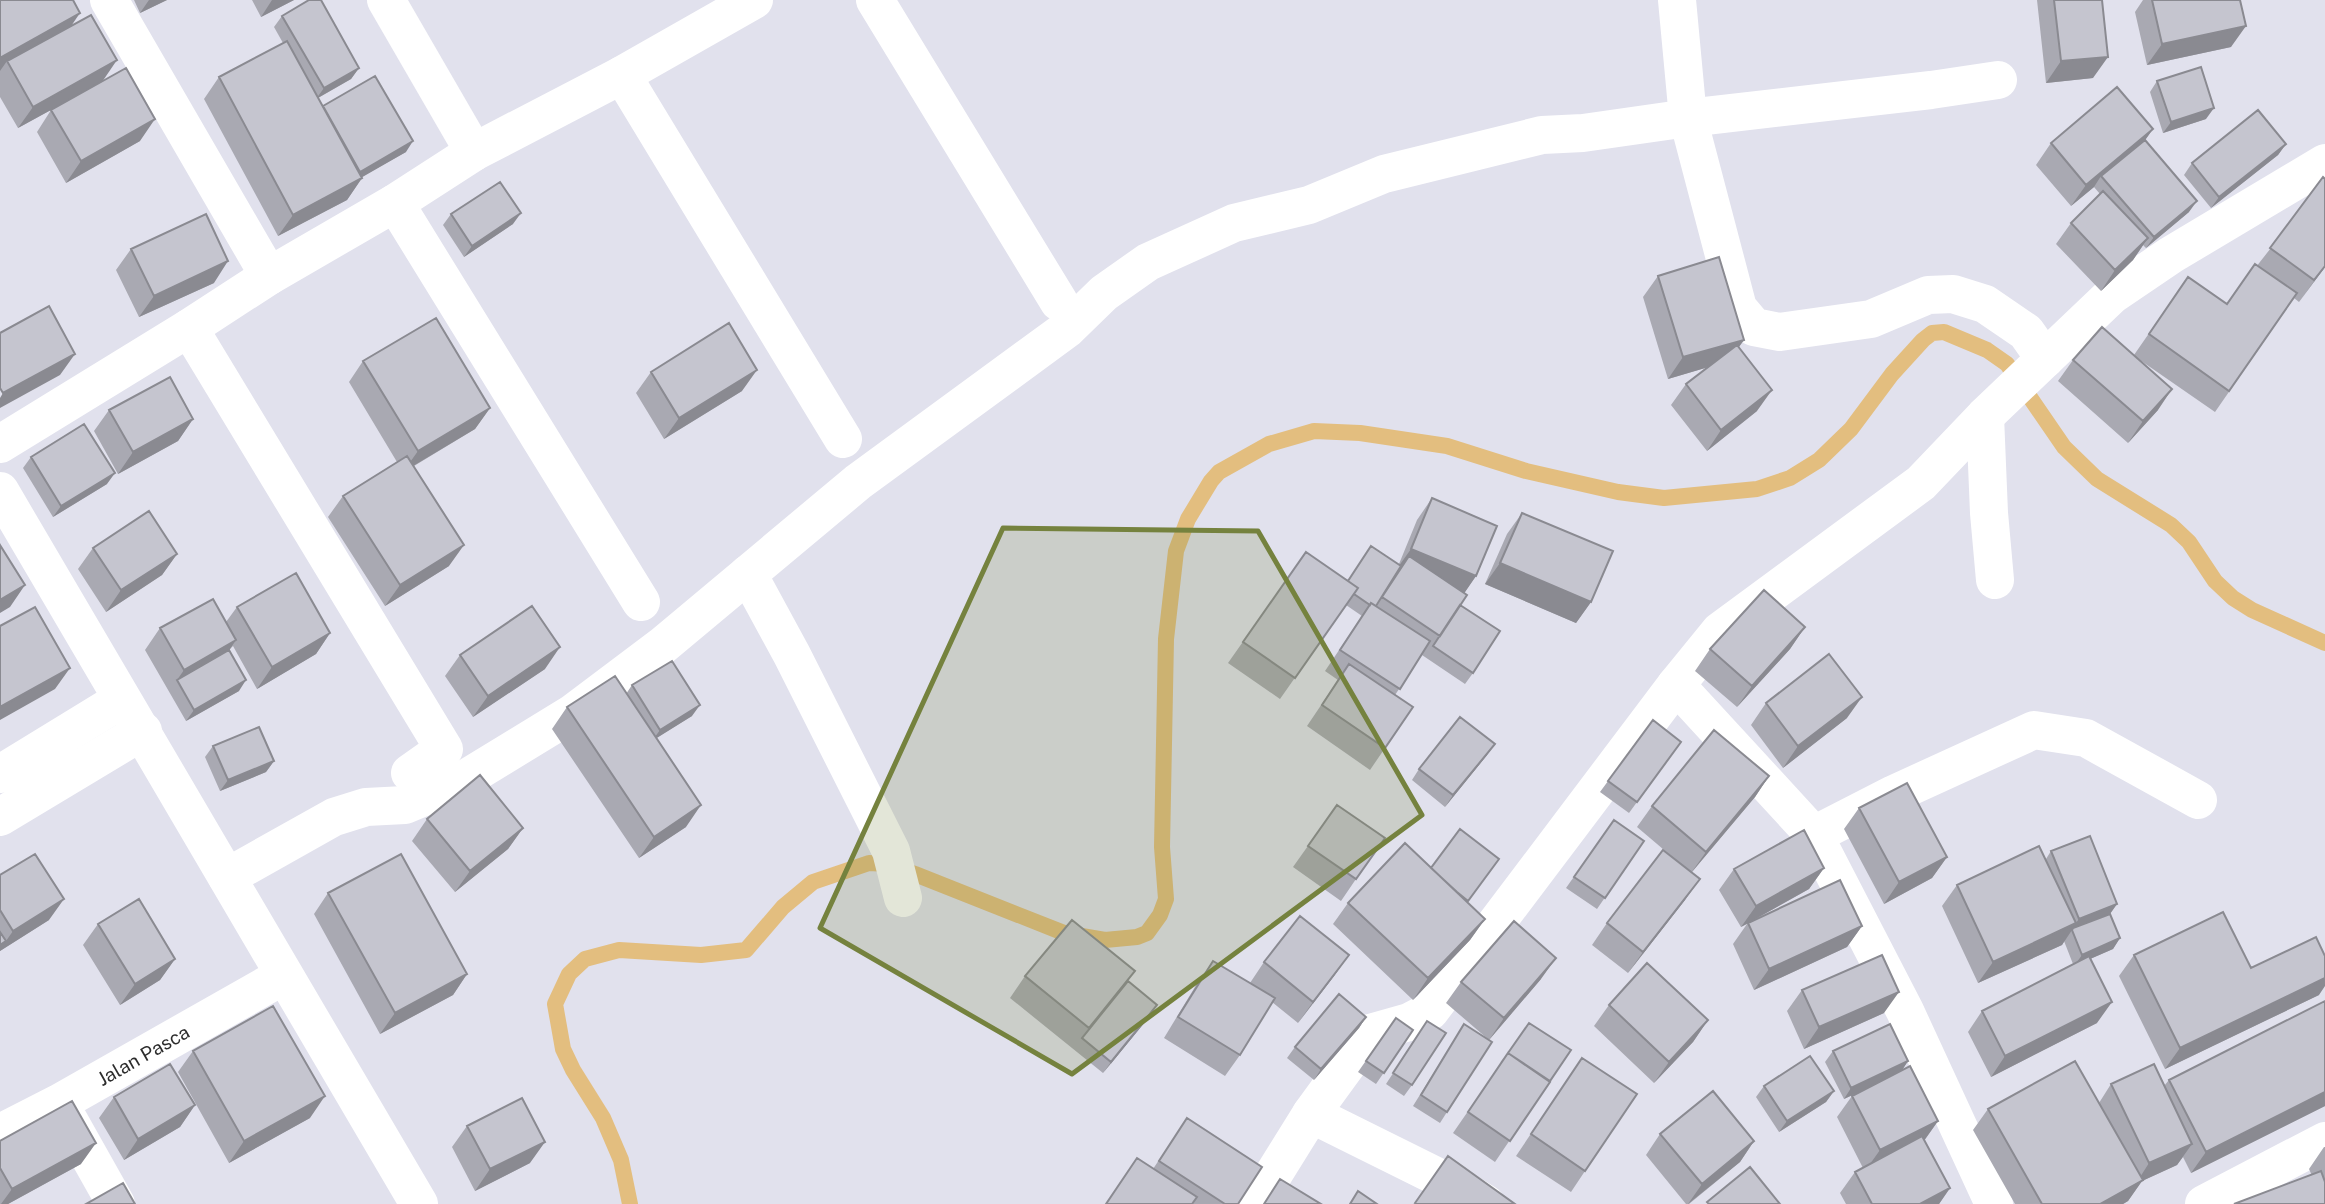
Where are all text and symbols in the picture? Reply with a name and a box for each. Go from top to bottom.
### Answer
street label: Jalan Pasca [93,1020,193,1090]

